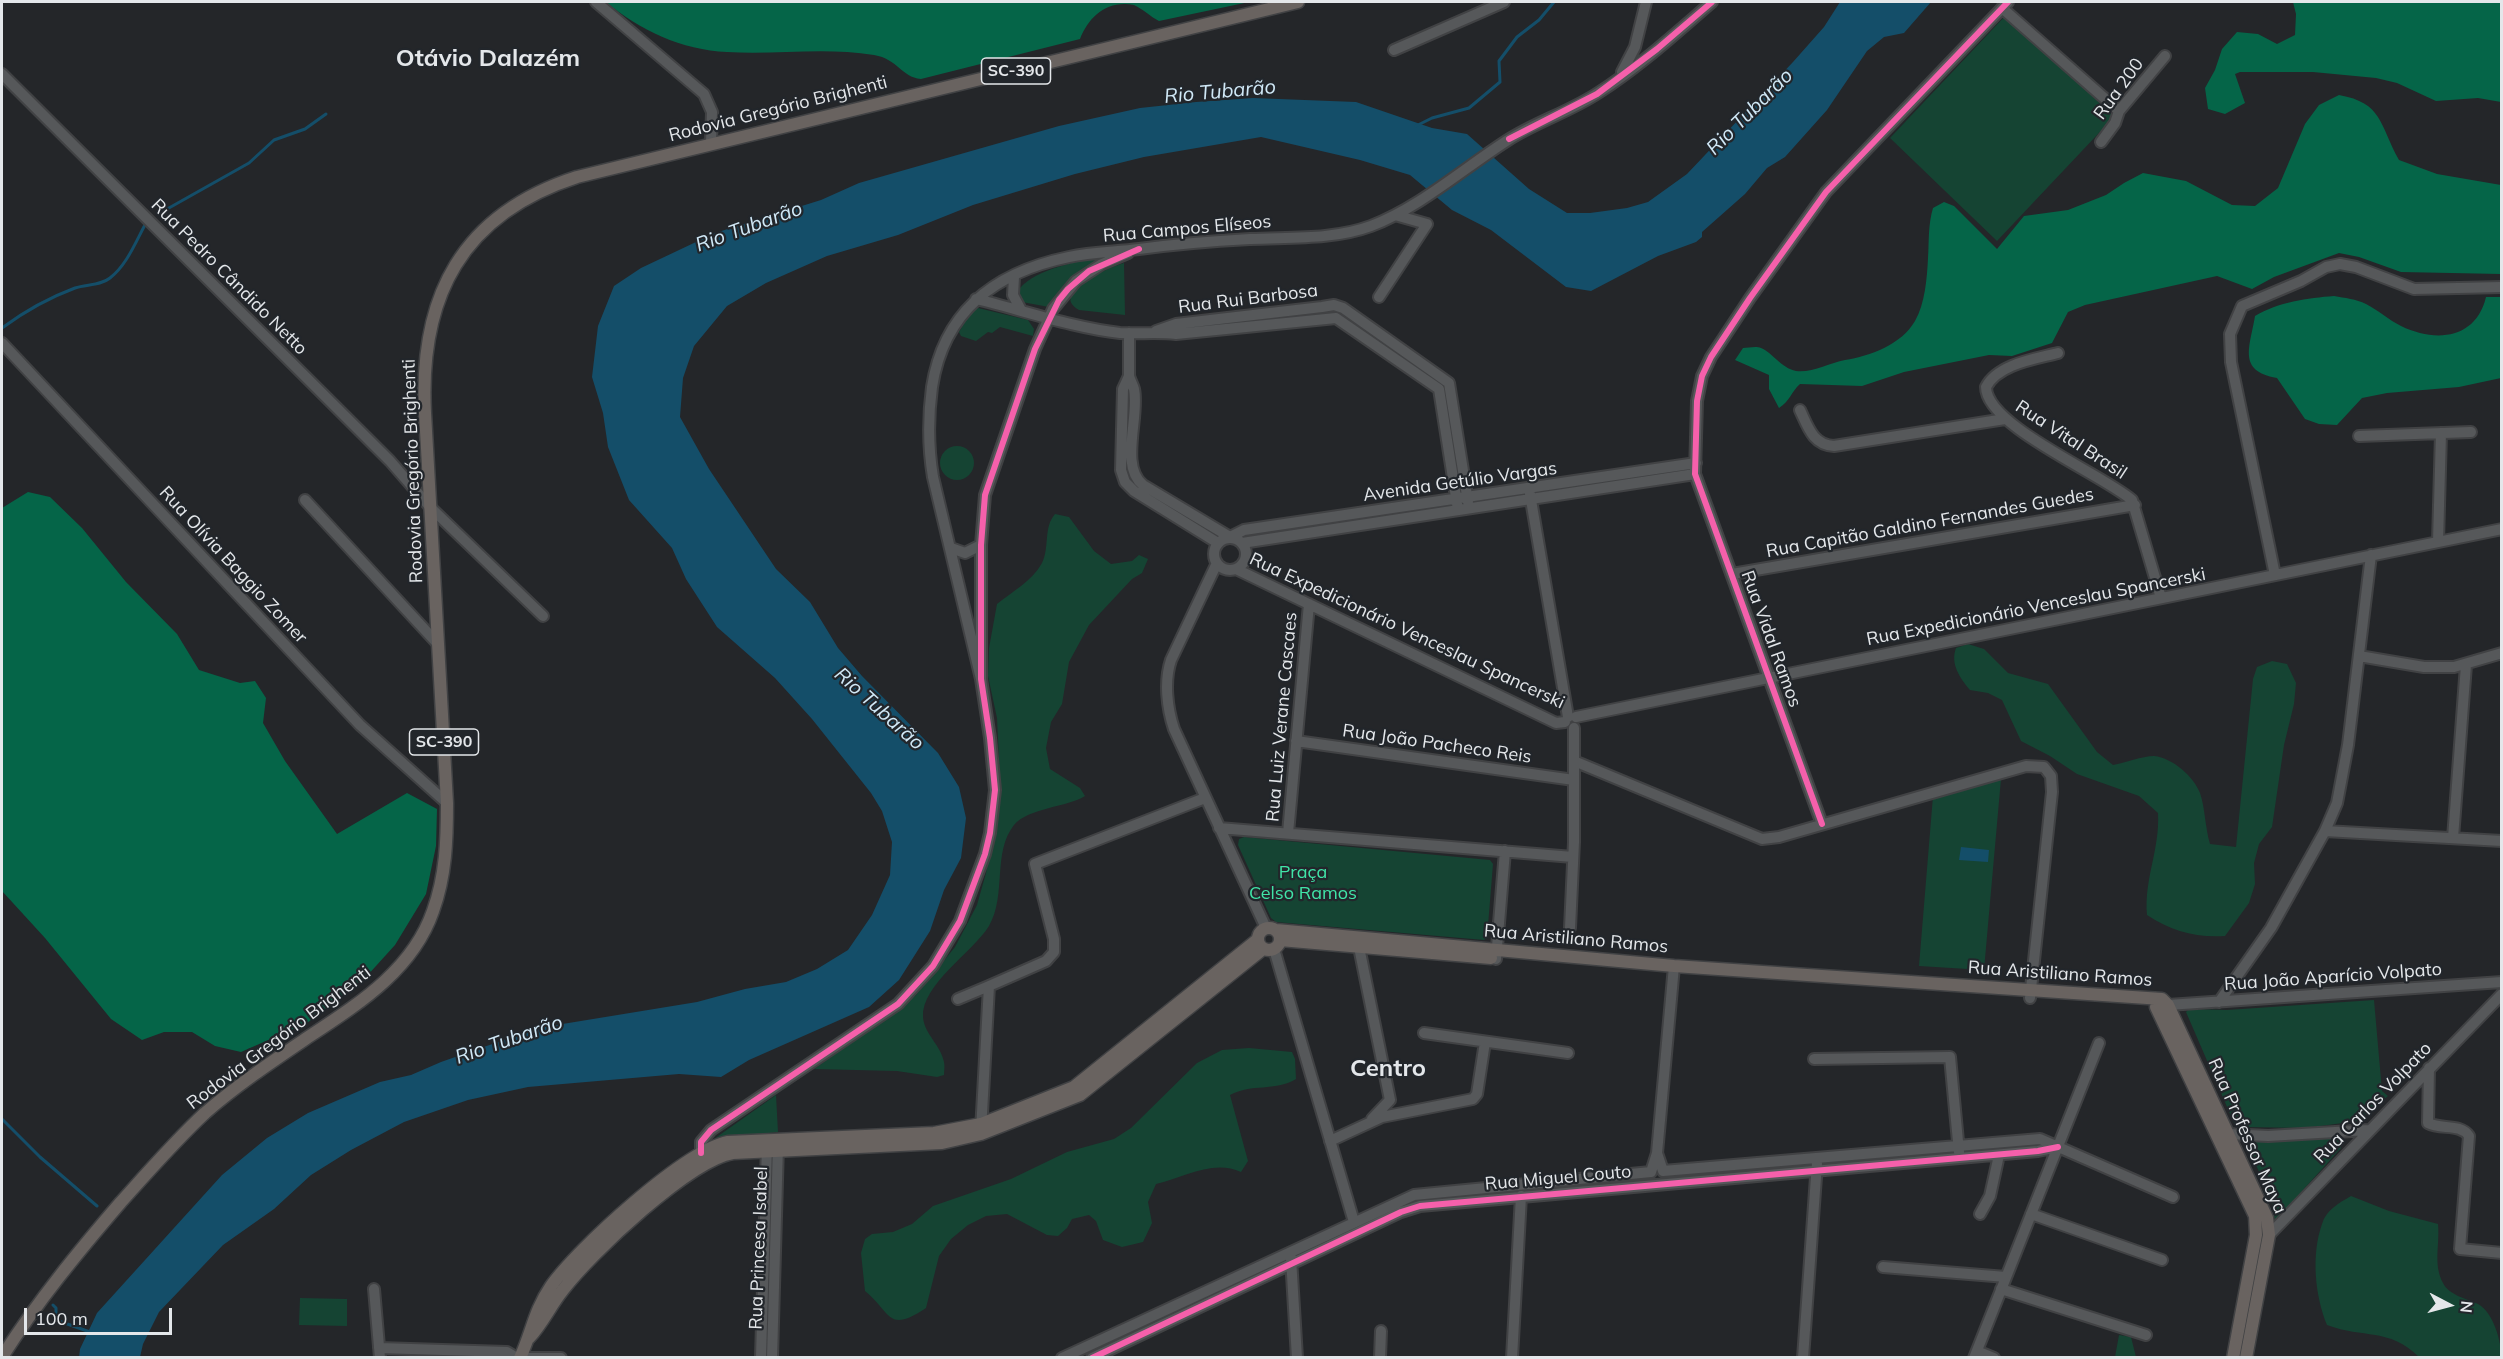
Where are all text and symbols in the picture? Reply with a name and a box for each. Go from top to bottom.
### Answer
district label: Otávio Dalazém [396,45,580,73]
street label: Rua 200 [2089,54,2149,124]
road number: SC-390 [982,58,1050,84]
water label: Rio Tubarão [1702,64,1798,160]
street label: Rodovia Gregório Brighenti [666,71,890,147]
water label: Rio Tubarão [1163,75,1277,109]
street label: Rua Pedro Cândido Netto [146,194,312,360]
water label: Rio Tubarão [692,197,806,257]
street label: Rua Campos Elíseos [1102,211,1272,247]
street label: Rua Rui Barbosa [1177,280,1319,318]
street label: Rodovia Gregório Brighenti [398,358,428,584]
street label: Rua Vital Brasil [2011,396,2131,484]
street label: Avenida Getúlio Vargas [1362,458,1558,506]
street label: Rua Olívia Baggio Zomer [155,482,311,648]
street label: Rua Capitão Galdino Fernandes Guedes [1765,484,2095,562]
street label: Rua Expedicionário Venceslau Spancerski [1246,548,1568,714]
street label: Rua Expedicionário Venceslau Spancerski [1865,563,2207,651]
street label: Rua Vidal Ramos [1736,568,1806,710]
street label: Rua Luiz Verane Cascaes [1262,611,1302,823]
water label: Rio Tubarão [829,663,929,755]
street label: Rua João Pacheco Reis [1341,720,1533,768]
road number: SC-390 [410,729,478,755]
park label: Praça Celso Ramos [1249,862,1357,904]
street label: Rua Aristiliano Ramos [1483,920,1669,958]
street label: Rua Aristiliano Ramos [1967,957,2153,991]
street label: Rua João Aparício Volpato [2223,959,2443,995]
street label: Rodovia Gregório Brighenti [183,962,375,1114]
water label: Rio Tubarão [452,1010,566,1070]
street label: Rua Carlos Volpato [2310,1038,2436,1168]
district label: Centro [1350,1055,1426,1083]
street label: Rua Professor Maya [2203,1055,2291,1217]
street label: Rua Miguel Couto [1484,1161,1632,1195]
street label: Rua Princesa Isabel [745,1166,773,1330]
north arrow [2419,1275,2479,1335]
scale bar [27,1296,176,1334]
text: N [2456,1300,2477,1314]
text: 100 m [35,1307,88,1330]

